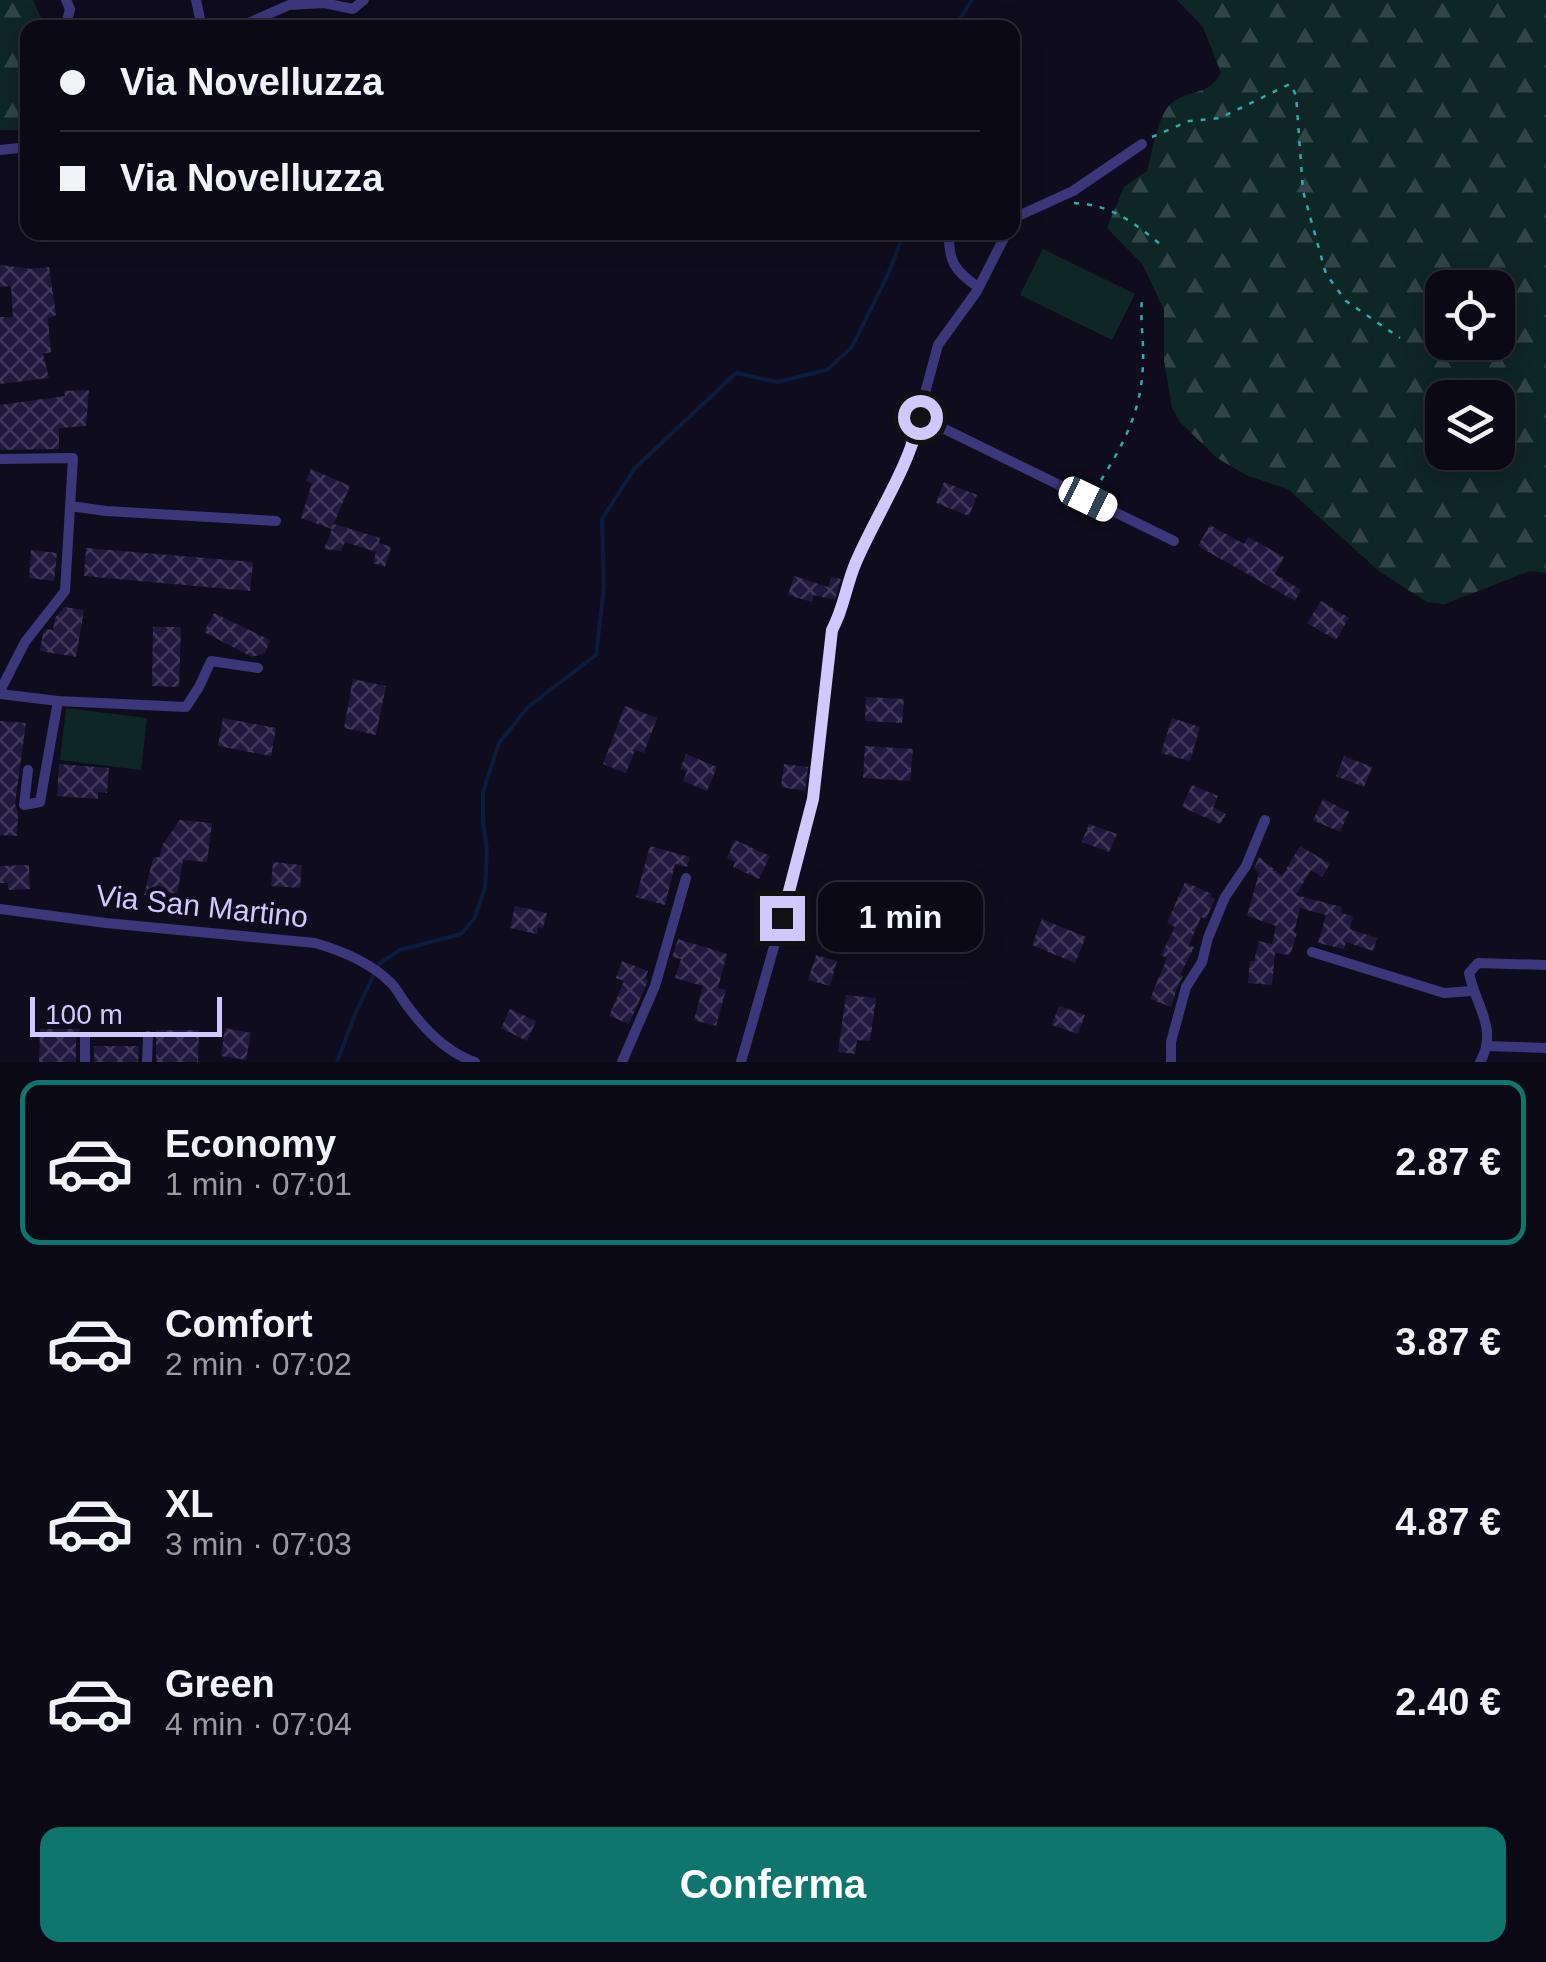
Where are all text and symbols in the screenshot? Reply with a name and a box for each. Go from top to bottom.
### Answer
text: Via Novelluzza [120,61,383,103]
text: Via Novelluzza [120,157,383,199]
map controls [1425,270,1515,470]
button: locate [1425,270,1515,360]
button: layers [1425,380,1515,470]
route start [898,395,943,440]
car [1054,472,1122,526]
street label: Via San Martino [94,878,310,934]
callout: 1 min [817,883,982,953]
route end [760,896,805,941]
text: 1 min [859,899,942,935]
scale bar [30,992,222,1036]
text: 100 m [45,999,123,1030]
icon: car [45,1118,135,1208]
text: Economy [165,1123,336,1165]
text: 2.87 € [1395,1141,1501,1183]
text: 1 min · 07:01 [165,1166,352,1202]
icon: car [45,1298,135,1388]
text: Comfort [165,1303,313,1345]
text: 3.87 € [1395,1321,1501,1363]
text: 2 min · 07:02 [165,1346,352,1382]
icon: car [45,1478,135,1568]
text: XL [165,1483,214,1525]
text: 4.87 € [1395,1501,1501,1543]
text: 3 min · 07:03 [165,1526,352,1562]
icon: car [45,1658,135,1748]
text: Green [165,1663,275,1705]
text: 2.40 € [1395,1681,1501,1723]
text: 4 min · 07:04 [165,1706,352,1742]
button: Conferma [40,1827,1506,1942]

